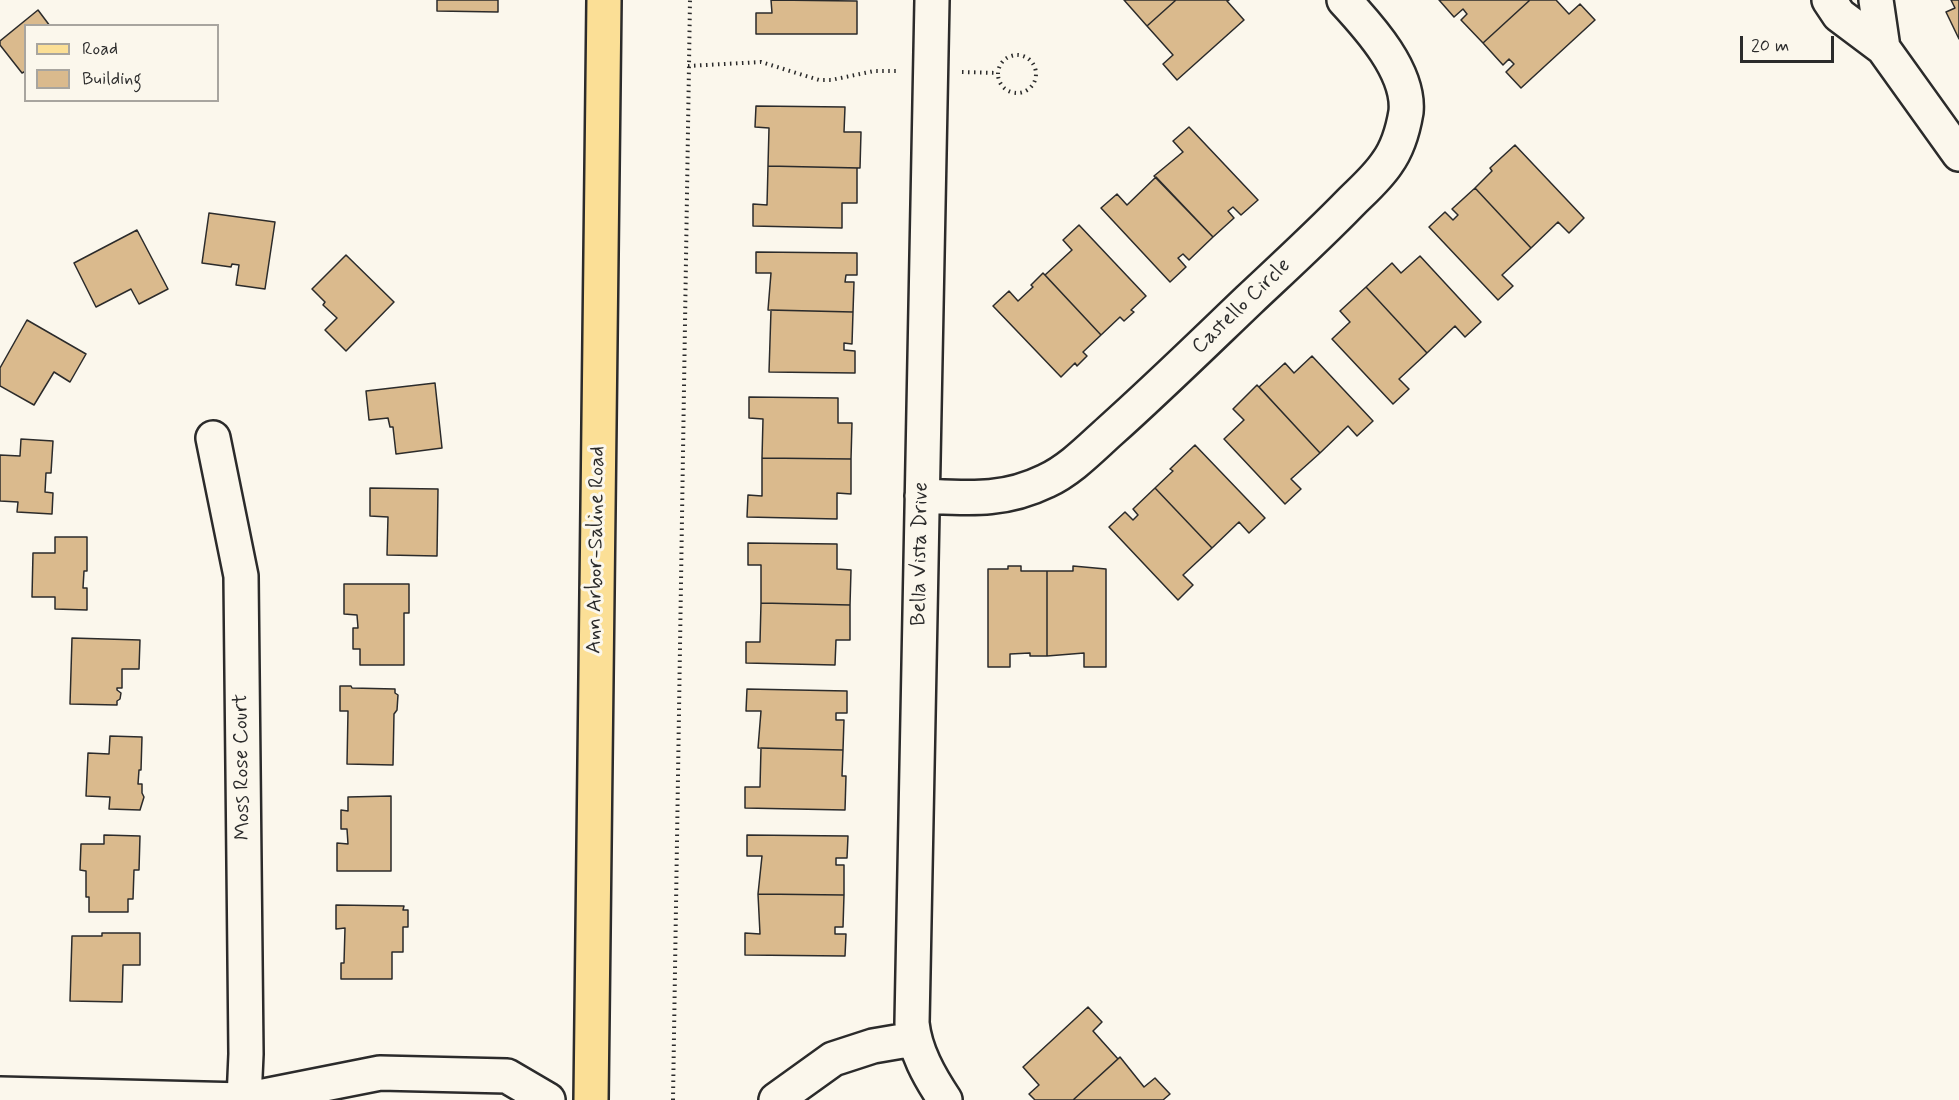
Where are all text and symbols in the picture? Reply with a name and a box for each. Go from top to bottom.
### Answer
legend [24,24,219,102]
scale bar [1743,24,1838,62]
text: 20 m [1751,34,1789,58]
text: Road [82,37,118,61]
text: Building [82,67,142,91]
street label: Castello Circle [1188,254,1296,360]
street label: Ann Arbor-Saline Road [583,446,611,654]
street label: Bella Vista Drive [907,482,935,626]
street label: Moss Rose Court [229,693,257,841]

